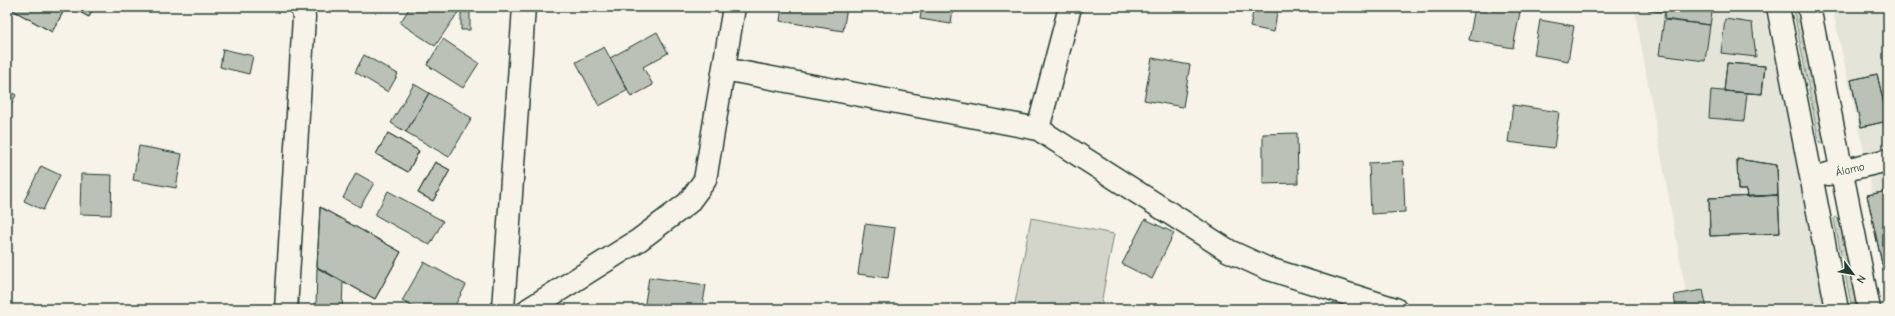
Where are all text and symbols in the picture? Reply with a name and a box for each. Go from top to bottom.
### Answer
street label: Álamo [1834,159,1866,179]
north arrow [1833,254,1873,294]
text: N [1854,273,1868,286]

